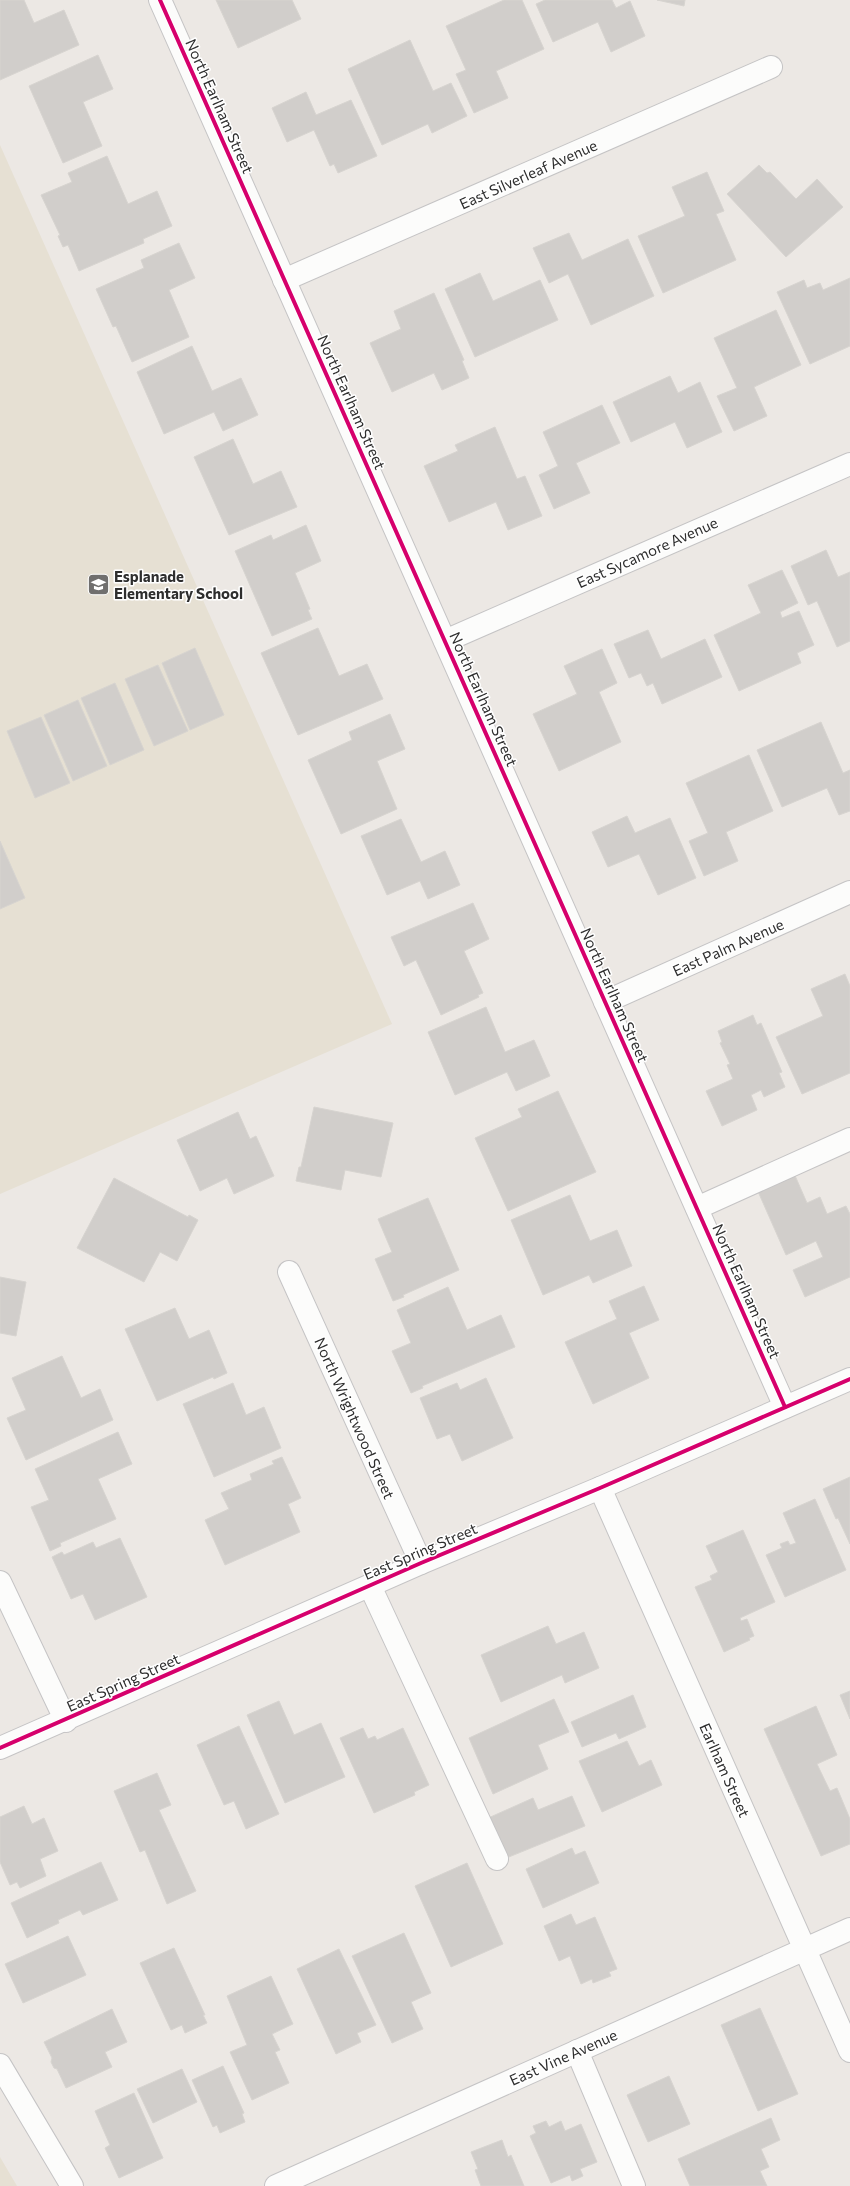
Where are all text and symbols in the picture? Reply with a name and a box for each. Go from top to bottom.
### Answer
street label: North Earlham Street [182,36,258,176]
street label: East Silverleaf Avenue [456,135,600,212]
street label: North Earlham Street [314,332,390,472]
street label: East Sycamore Avenue [574,513,720,591]
place label: Esplanade Elementary School [114,567,243,602]
school or university icon: Esplanade Elementary School [85,572,111,598]
street label: North Earlham Street [446,629,522,769]
street label: East Palm Avenue [670,914,786,980]
street label: North Earlham Street [577,925,653,1065]
street label: North Earlham Street [709,1221,785,1361]
street label: North Wrightwood Street [311,1335,399,1501]
street label: East Spring Street [360,1519,480,1583]
street label: East Spring Street [64,1649,182,1715]
street label: Earlham Street [696,1720,754,1820]
street label: East Vine Avenue [506,2025,620,2089]

